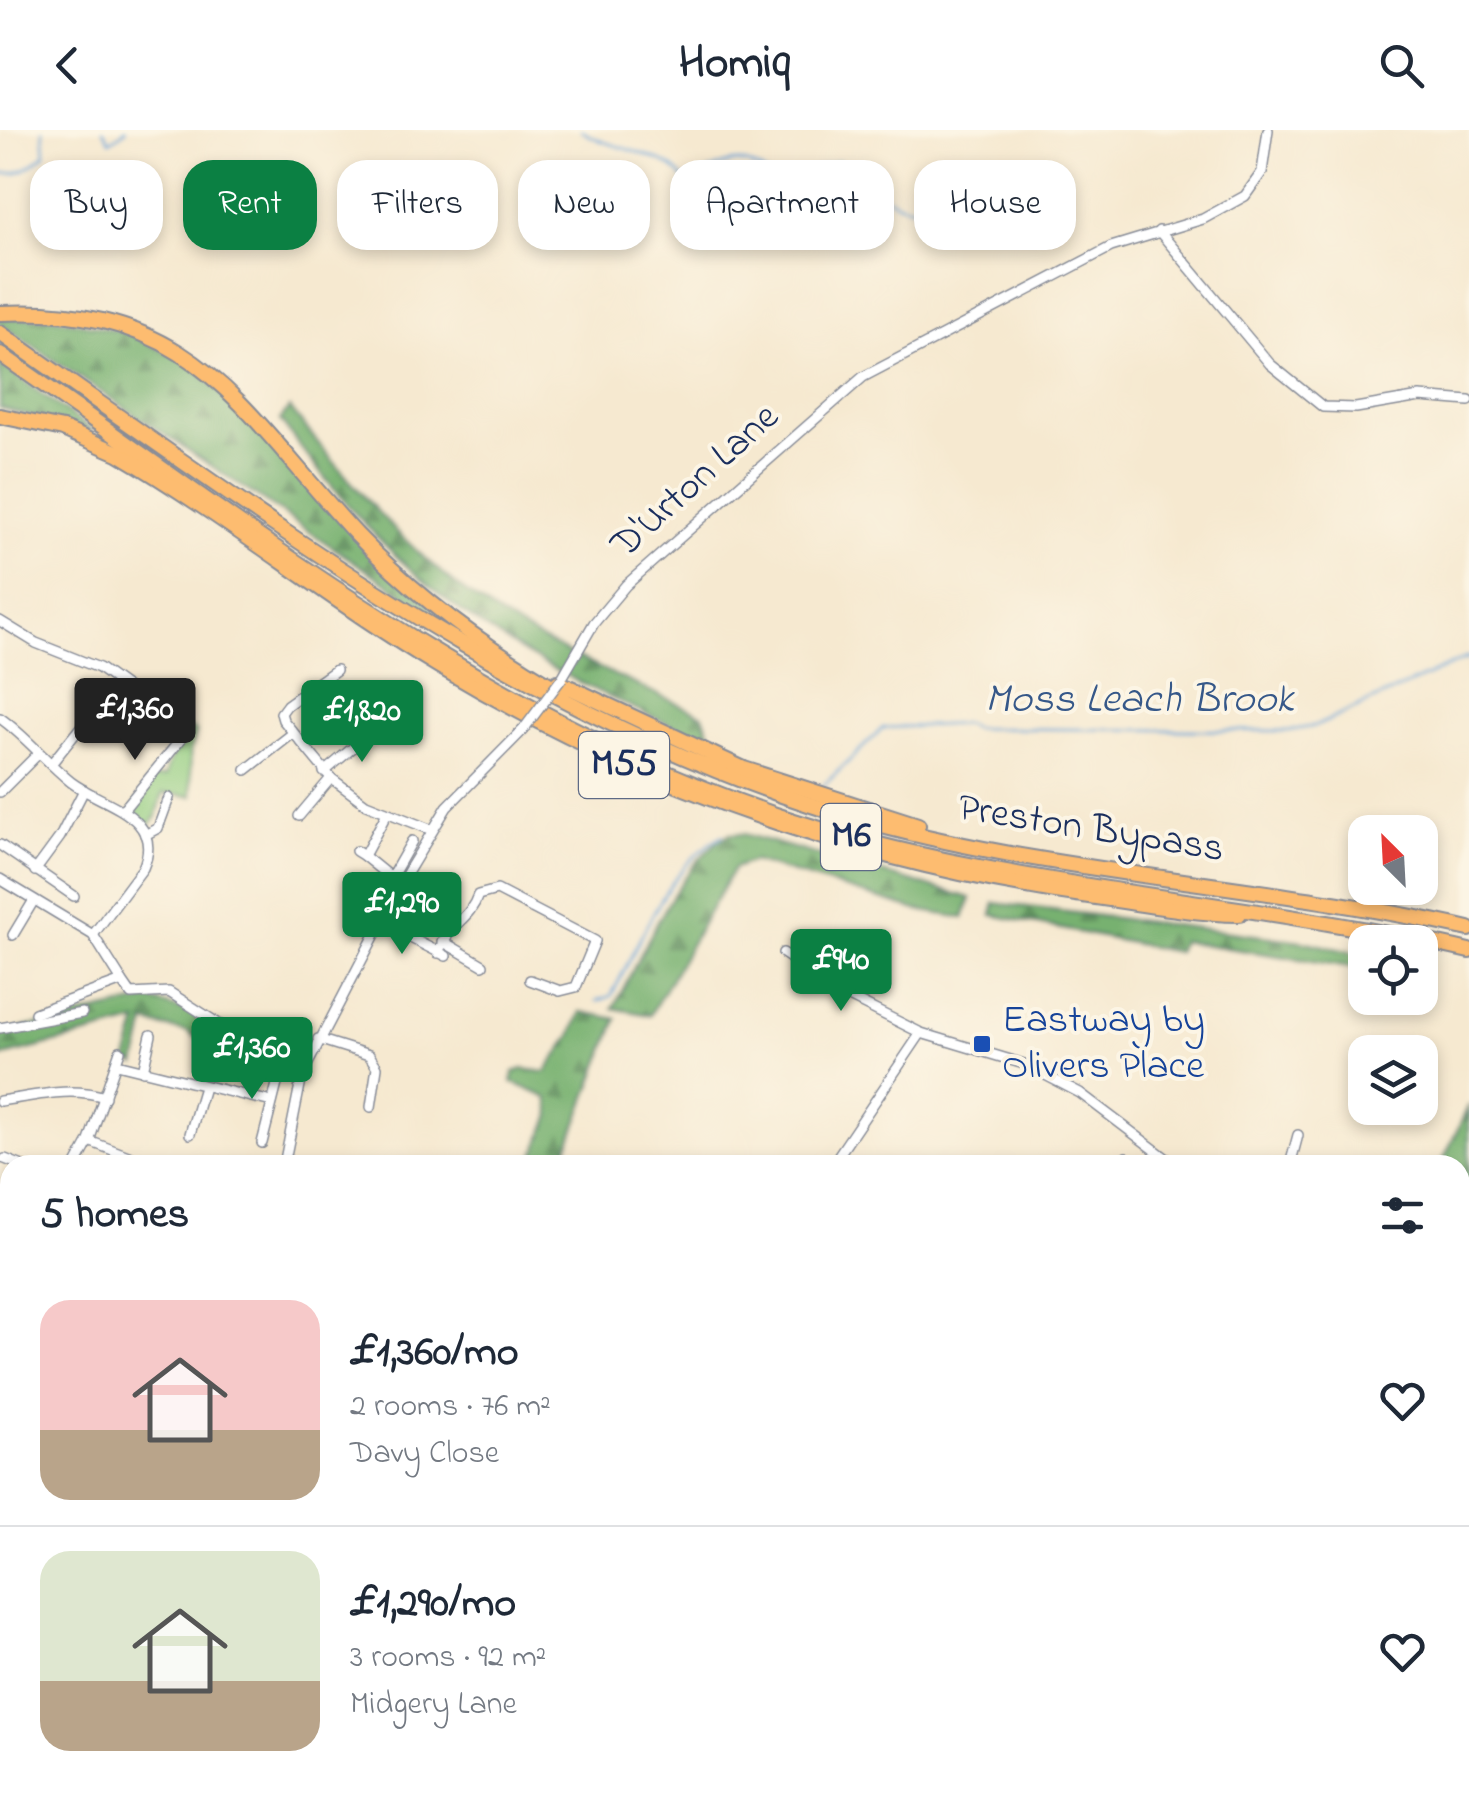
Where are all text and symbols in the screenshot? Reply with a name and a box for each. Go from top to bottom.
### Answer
text: Homiq [679,32,790,98]
icon: back [40,38,95,93]
icon: search [1374,38,1429,93]
chip: Buy [30,160,163,250]
chip: Rent [183,160,317,250]
chip: Filters [337,160,498,250]
chip: New [518,160,650,250]
chip: Apartment [670,160,894,250]
chip: House [914,160,1076,250]
street label: D'Urton Lane [598,390,794,575]
water label: Moss Leach Brook [985,670,1295,731]
pin: £1,360 [54,678,216,763]
pin: £1,820 [281,680,443,765]
text: £1,360 [97,687,174,734]
text: £1,820 [323,689,401,736]
road number: M55 [579,732,669,798]
street label: Preston Bypass [954,780,1228,880]
road number: M6 [821,804,881,870]
north arrow [1348,815,1438,905]
map controls [1348,815,1438,1125]
pin: £1,290 [321,872,483,957]
text: £1,290 [364,881,440,928]
button: locate [1348,925,1438,1015]
pin: £940 [782,929,900,1014]
text: £940 [813,938,869,985]
place label: Eastway by Olivers Place [1002,992,1205,1097]
pin: £1,360 [171,1017,333,1102]
text: £1,360 [214,1026,291,1073]
marker: Eastway by Olivers Place [971,1033,993,1055]
button: layers [1348,1035,1438,1125]
text: 5 homes [40,1185,189,1246]
icon: filters [1375,1188,1430,1243]
text: £1,360/mo [350,1323,519,1384]
icon: home [120,1340,240,1460]
icon: heart [1375,1373,1430,1428]
text: 2 rooms · 76 m² [350,1384,551,1431]
text: Davy Close [350,1431,499,1478]
text: £1,290/mo [350,1574,516,1635]
icon: home [120,1591,240,1711]
icon: heart [1375,1624,1430,1679]
text: 3 rooms · 92 m² [350,1635,546,1682]
text: Midgery Lane [350,1682,517,1729]

